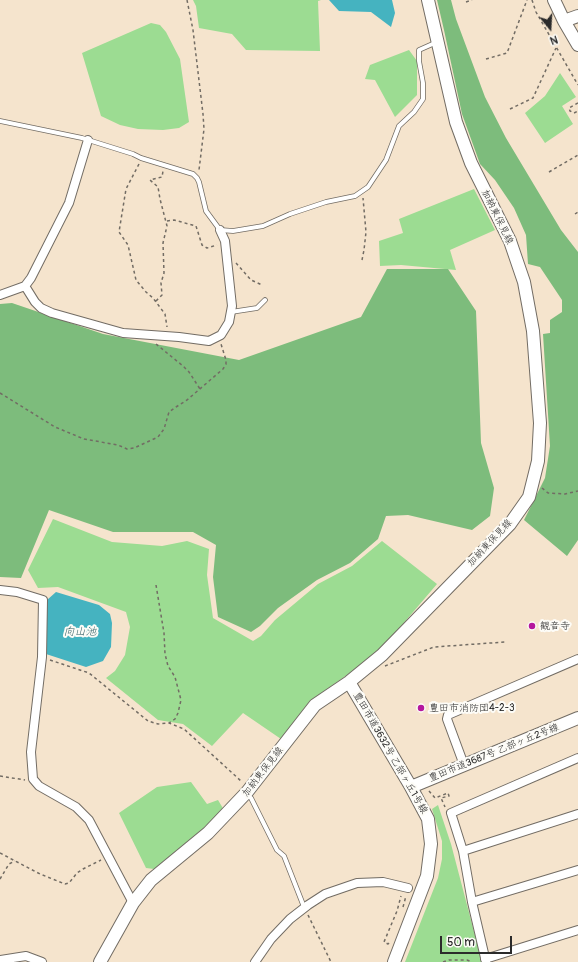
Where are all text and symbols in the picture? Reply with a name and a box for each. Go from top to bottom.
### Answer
north arrow [530,8,570,48]
text: N [548,33,559,47]
street label: 加納東保見線 [478,187,516,247]
street label: 加納東保見線 [465,517,515,569]
place label: 観音寺 [540,620,570,632]
marker: 観音寺 [527,621,537,631]
water label: 向山池 [64,625,96,639]
street label: 豊田市道3632号 乙部ヶ丘1号線 [350,690,430,816]
place label: 豊田市消防団4-2-3 [429,702,514,714]
marker: 豊田市消防団4-2-3 [416,703,426,713]
street label: 豊田市道3687号 乙部ヶ丘2号線 [427,721,561,785]
street label: 加納東保見線 [240,745,286,799]
scale bar [442,928,514,954]
text: 50 m [447,935,475,950]

